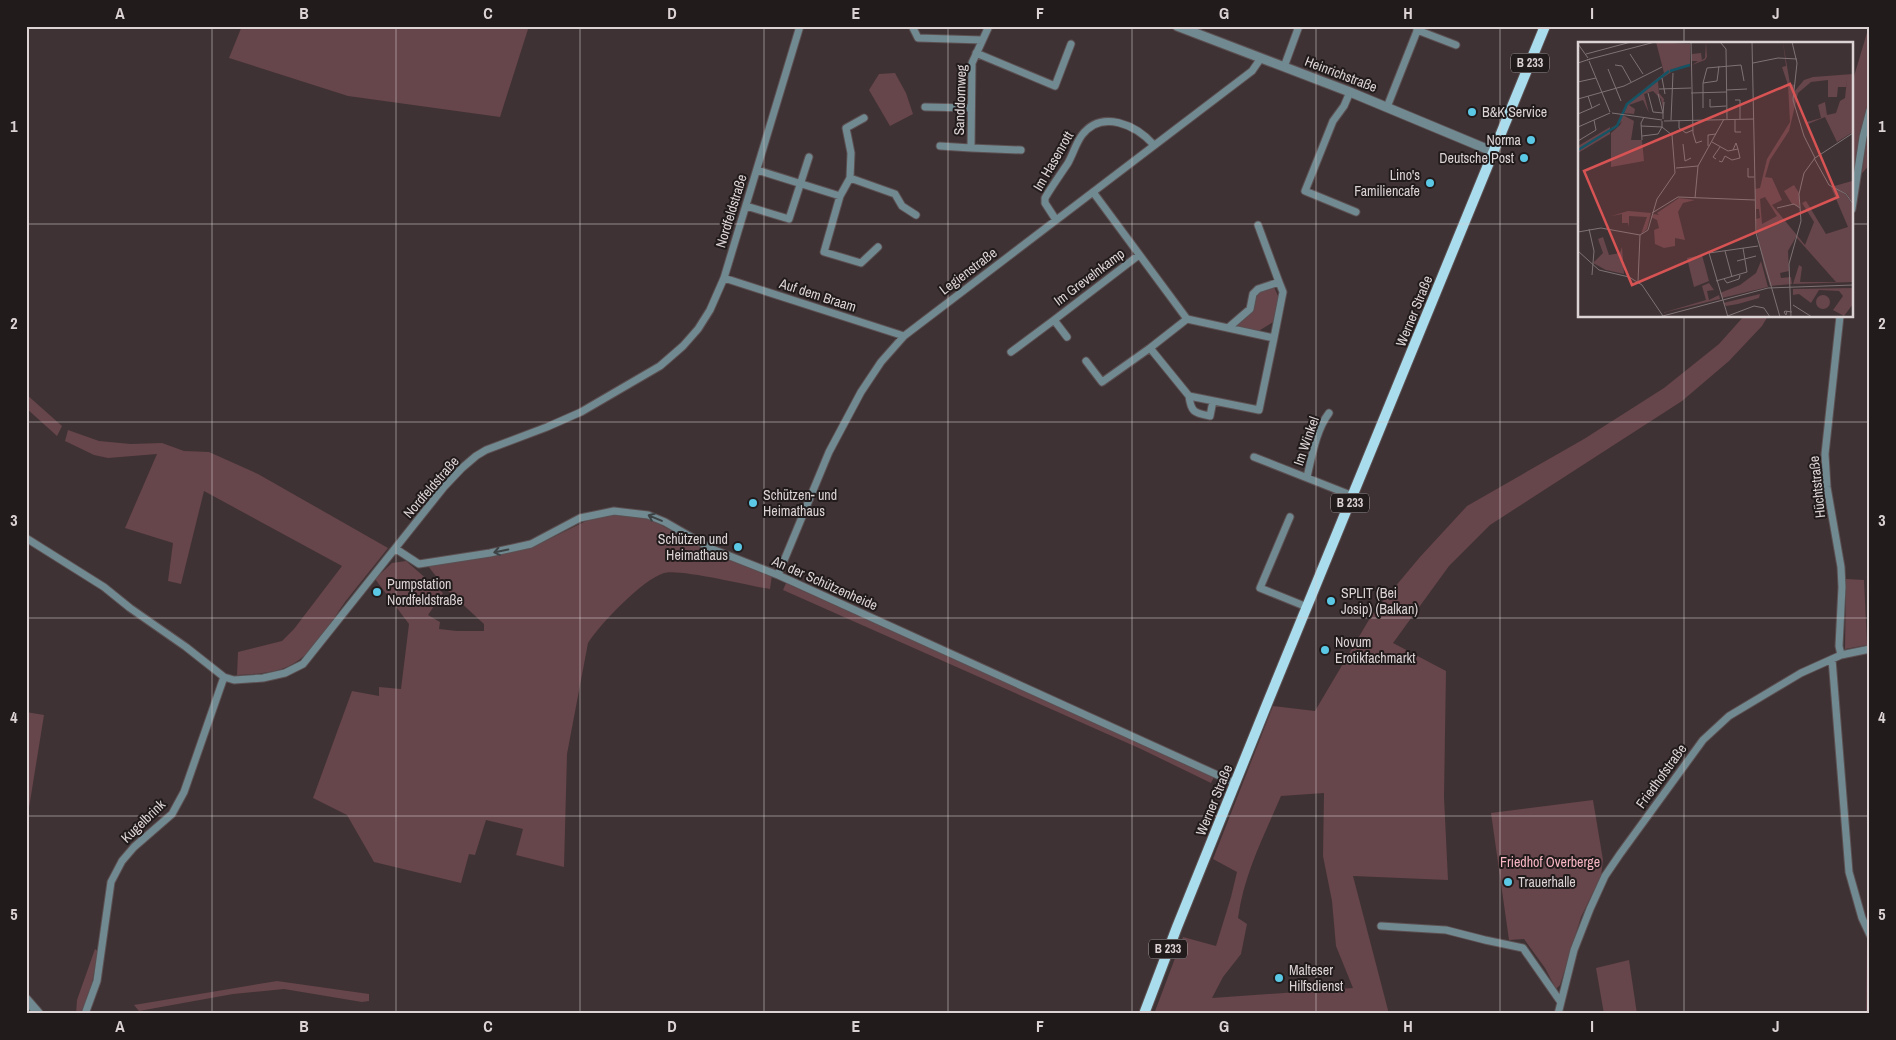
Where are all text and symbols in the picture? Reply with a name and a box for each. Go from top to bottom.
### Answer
text: A [115,2,125,24]
text: B [299,2,309,24]
text: C [483,2,493,24]
text: D [667,2,677,24]
text: E [852,2,861,24]
text: F [1036,2,1044,24]
text: G [1219,2,1229,24]
text: H [1403,2,1413,24]
text: I [1590,2,1594,24]
text: J [1772,2,1780,24]
inset map [1578,42,1854,318]
street label: Heinrichstraße [1302,52,1380,96]
road number: B 233 [1511,54,1549,72]
street label: Sanddornweg [950,64,970,136]
place label: B&K Service [1482,103,1547,121]
marker: B&K Service [1466,106,1478,118]
text: 1 [10,115,18,137]
text: 1 [1878,115,1886,137]
street label: Im Hasenrott [1029,128,1077,194]
place label: Norma [1487,131,1522,149]
marker: Norma [1525,134,1537,146]
place label: Deutsche Post [1439,149,1514,167]
marker: Deutsche Post [1518,152,1530,164]
place label: Lino's Familiencafe [1354,166,1420,200]
street label: Nordfeldstraße [711,172,751,250]
marker: Lino's Familiencafe [1424,177,1436,189]
street label: Legienstraße [936,243,1000,299]
street label: Im Grevelnkamp [1050,244,1128,310]
street label: Werner Straße [1392,273,1436,349]
street label: Auf dem Braam [776,274,859,316]
text: 2 [10,312,18,334]
text: 2 [1878,312,1886,334]
street label: Im Winkel [1289,414,1323,468]
street label: Nordfeldstraße [399,452,463,522]
street label: Hüchtstraße [1805,455,1829,519]
place label: Schützen- und Heimathaus [763,486,837,520]
road number: B 233 [1331,493,1369,512]
marker: Schützen- und Heimathaus [747,497,759,509]
text: 3 [10,509,18,531]
text: 3 [1878,509,1886,531]
one-way arrow [648,513,663,522]
place label: Schützen und Heimathaus [658,530,728,564]
marker: Schützen und Heimathaus [732,541,744,553]
one-way arrow [494,546,510,556]
street label: An der Schützenheide [769,551,881,614]
place label: Pumpstation Nordfeldstraße [387,575,463,609]
place label: SPLIT (Bei Josip) (Balkan) [1341,584,1418,618]
marker: Pumpstation Nordfeldstraße [371,586,383,598]
marker: SPLIT (Bei Josip) (Balkan) [1325,595,1337,607]
place label: Novum Erotikfachmarkt [1335,633,1415,667]
marker: Novum Erotikfachmarkt [1319,644,1331,656]
text: 4 [10,706,18,728]
text: 4 [1878,706,1886,728]
street label: Friedhofstraße [1632,740,1690,812]
street label: Werner Straße [1192,762,1236,838]
street label: Kugelbrink [117,795,169,847]
park label: Friedhof Overberge [1500,853,1600,871]
place label: Trauerhalle [1518,873,1576,891]
marker: Trauerhalle [1502,876,1514,888]
text: 5 [10,903,18,925]
text: 5 [1878,903,1886,925]
road number: B 233 [1149,940,1187,959]
place label: Malteser Hilfsdienst [1289,961,1343,995]
marker: Malteser Hilfsdienst [1273,972,1285,984]
text: A [115,1015,125,1037]
text: B [299,1015,309,1037]
text: C [483,1015,493,1037]
text: D [667,1015,677,1037]
text: E [852,1015,861,1037]
text: F [1036,1015,1044,1037]
text: G [1219,1015,1229,1037]
text: H [1403,1015,1413,1037]
text: I [1590,1015,1594,1037]
text: J [1772,1015,1780,1037]

